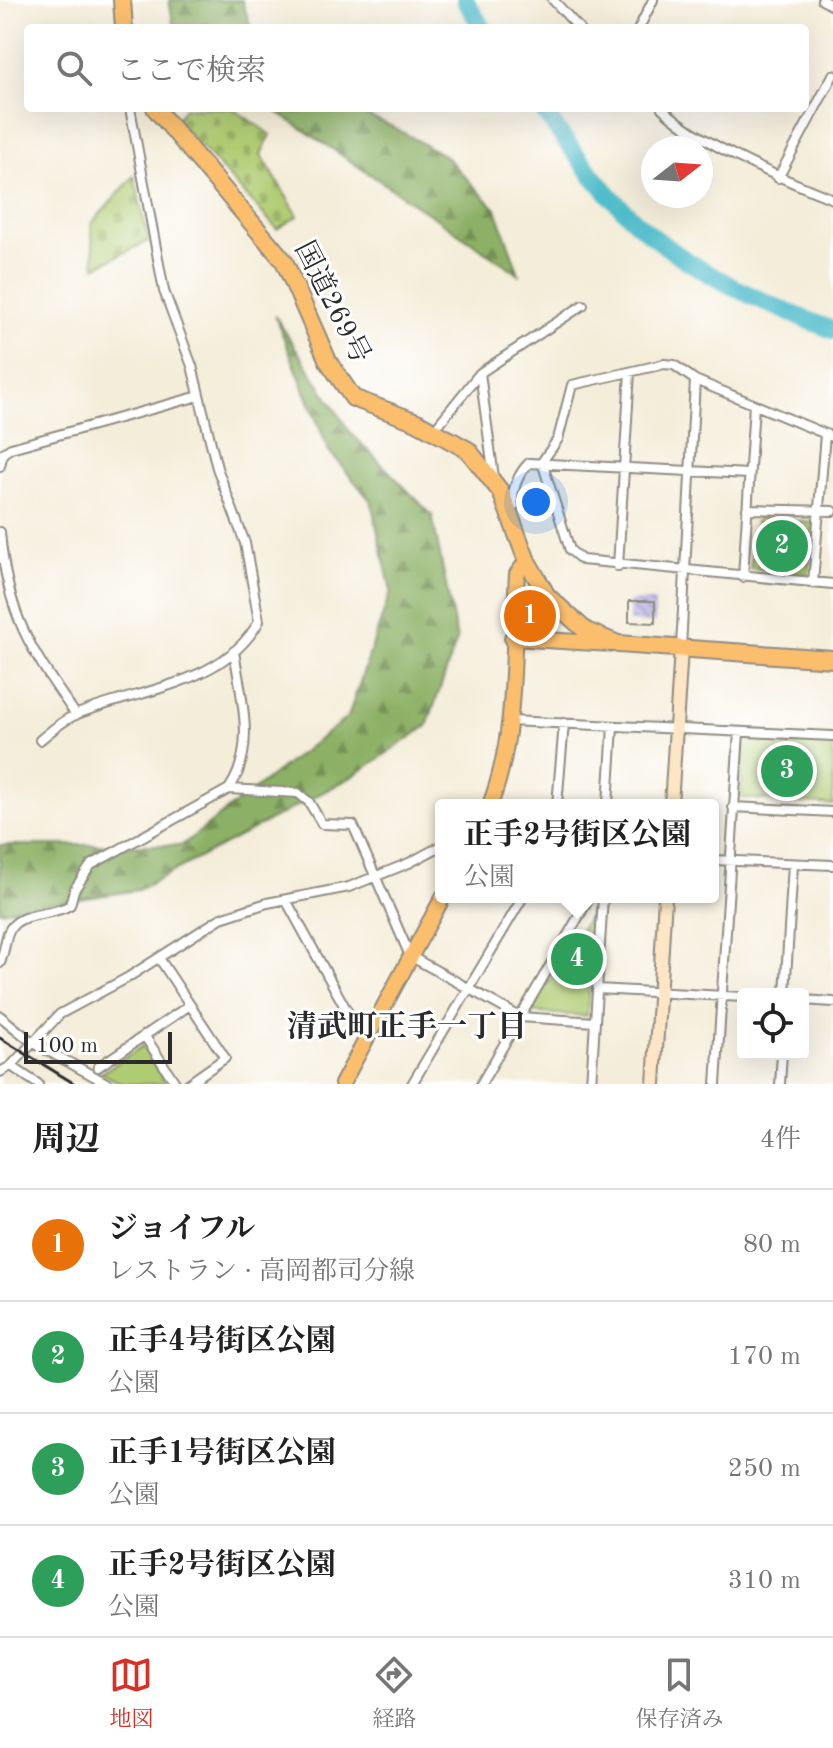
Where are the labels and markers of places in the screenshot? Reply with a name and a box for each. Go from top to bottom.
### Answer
pin: 2 [756,516,808,576]
pin: 1 [504,586,556,646]
pin: 3 [761,741,813,801]
pin: 4 [551,929,603,989]

